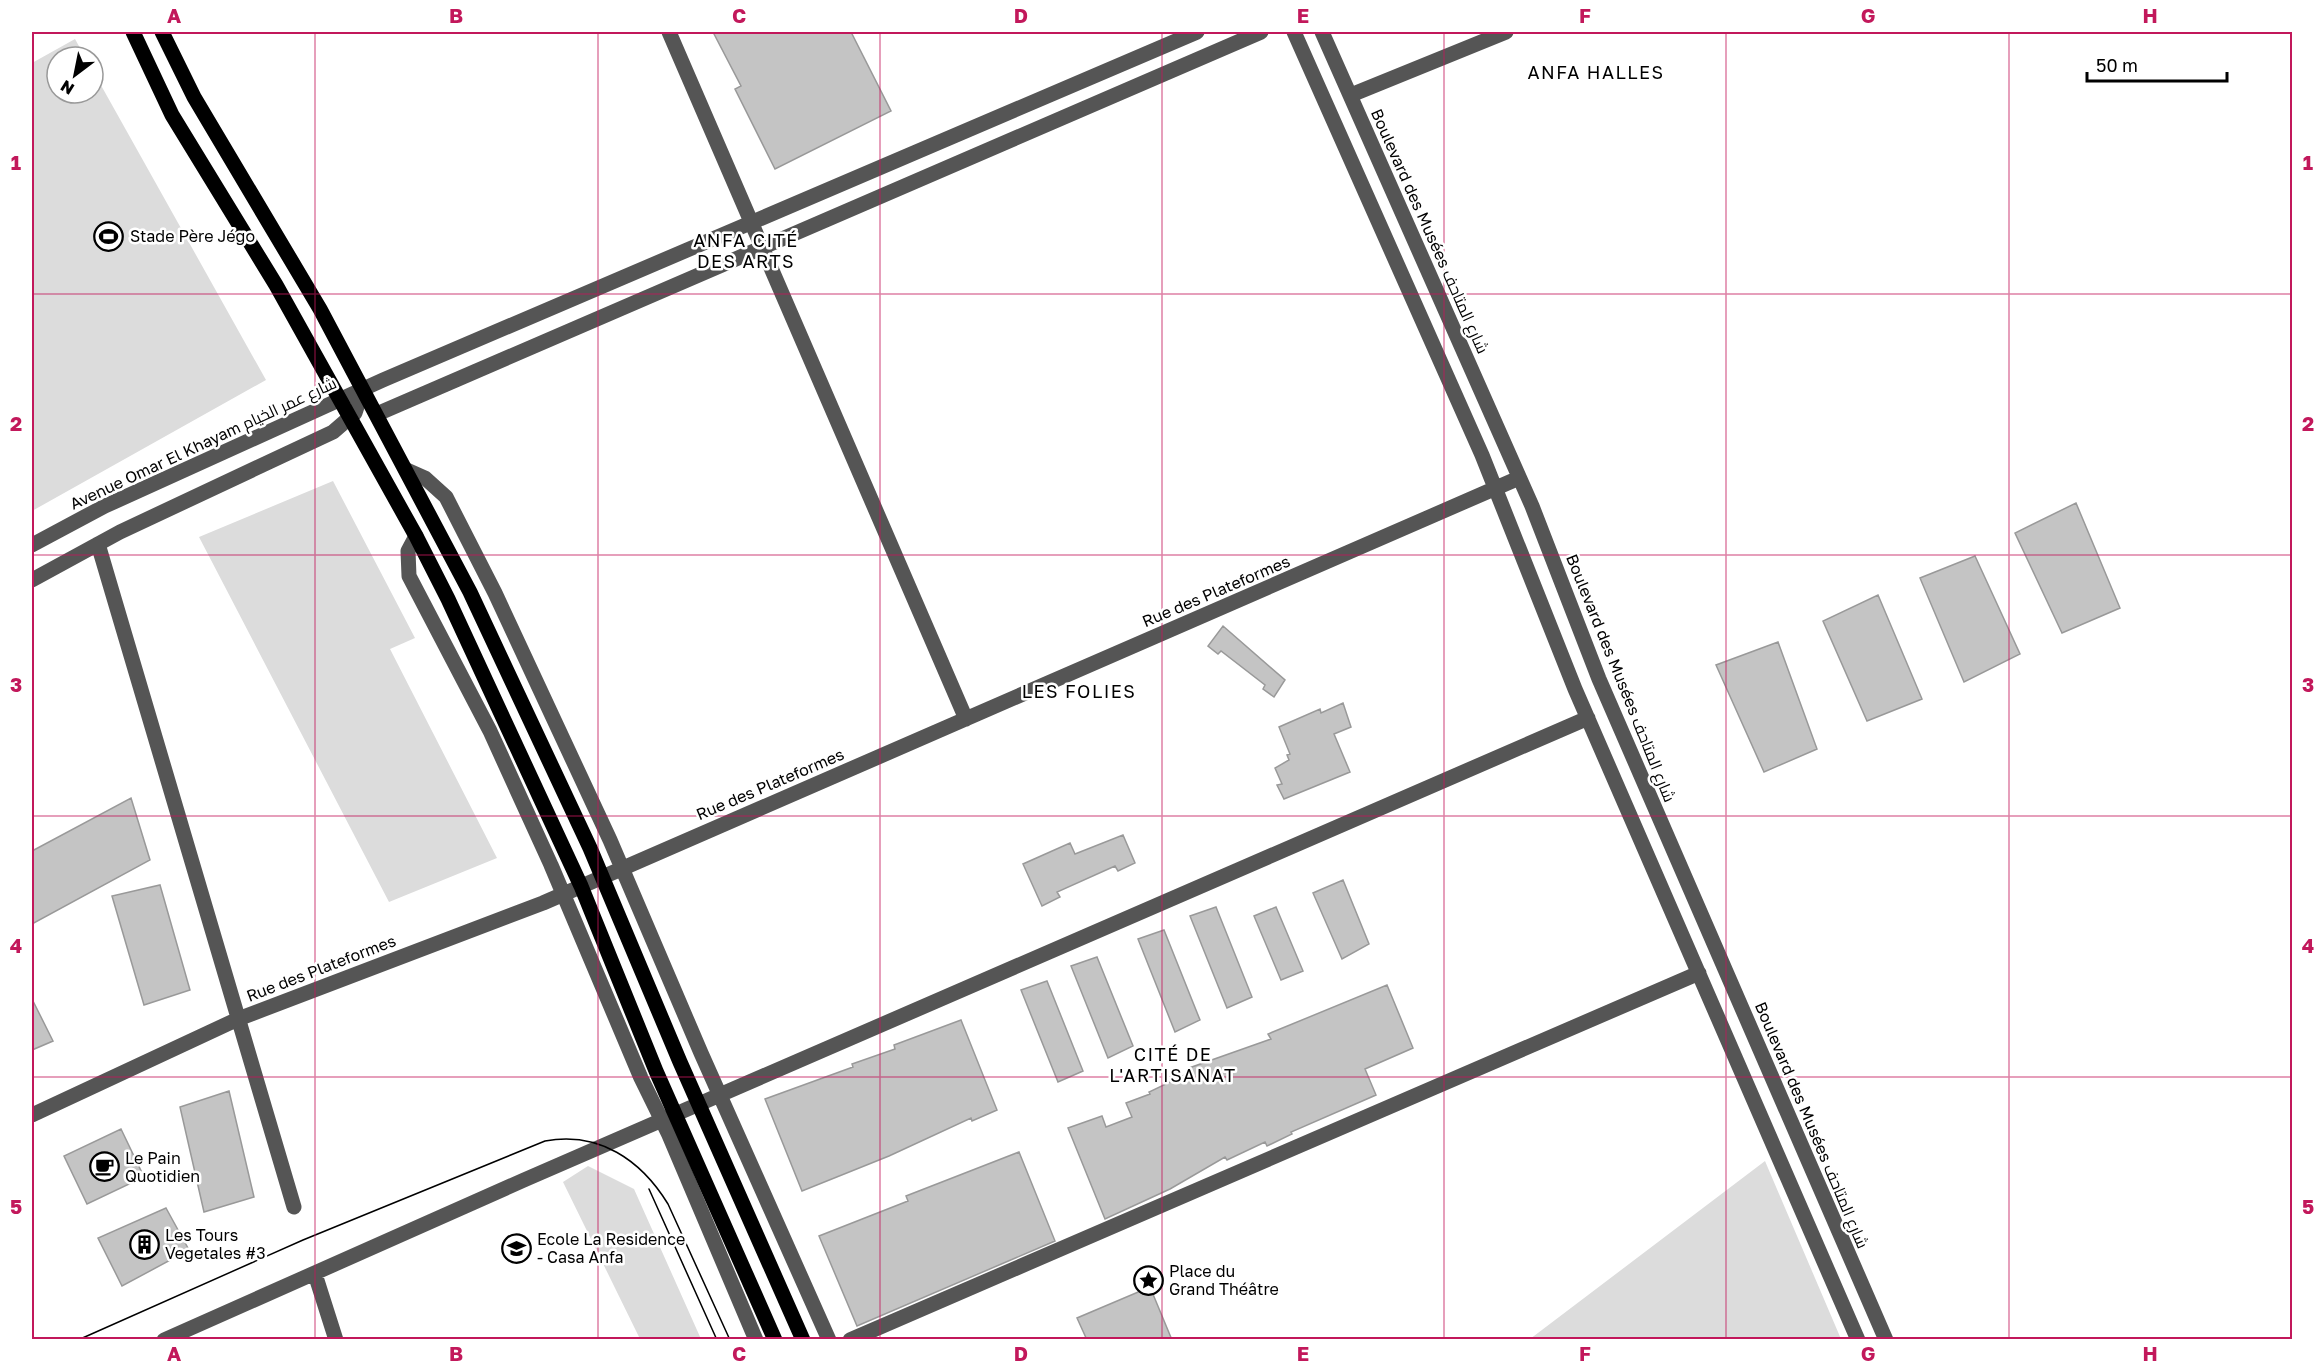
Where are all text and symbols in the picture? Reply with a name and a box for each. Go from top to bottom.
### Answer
text: A [167,3,181,27]
text: B [449,3,463,27]
text: C [732,3,746,27]
text: D [1014,3,1028,27]
text: E [1297,3,1309,27]
text: F [1579,3,1591,27]
text: G [1861,3,1875,27]
text: H [2142,3,2158,27]
north arrow [45,45,105,105]
scale bar [2087,45,2226,83]
text: 50 m [2096,54,2138,76]
district label: ANFA HALLES [1527,61,1665,83]
text: N [57,76,78,99]
street label: Boulevard des Musées شارع المتاحف [1365,106,1493,357]
text: 1 [11,150,21,174]
text: 1 [2303,150,2313,174]
sports icon: Stade Père Jégo [93,220,125,252]
place label: Stade Père Jégo [130,226,255,246]
district label: ANFA CITÉ DES ARTS [693,229,799,272]
street label: Avenue Omar El Khayam شارع عمر الخيام [67,372,340,516]
text: 2 [10,411,22,435]
text: 2 [2302,411,2314,435]
street label: Rue des Plateformes [1139,551,1293,631]
street label: Boulevard des Musées شارع المتاحف [1560,551,1680,806]
text: 3 [10,672,22,696]
text: 3 [2302,672,2314,696]
district label: LES FOLIES [1022,680,1136,702]
street label: Rue des Plateformes [693,744,847,824]
street label: Rue des Plateformes [243,930,399,1006]
text: 4 [10,933,22,957]
text: 4 [2302,933,2314,957]
street label: Boulevard des Musées شارع المتاحف [1749,999,1873,1252]
district label: CITÉ DE L'ARTISANAT [1109,1043,1237,1086]
place label: Le Pain Quotidien [125,1148,200,1186]
cafe icon: Le Pain Quotidien [88,1151,120,1183]
text: 5 [10,1194,22,1218]
text: 5 [2302,1194,2314,1218]
place label: Les Tours Vegetales #3 [165,1225,266,1263]
building icon: Les Tours Vegetales #3 [128,1228,160,1260]
place label: Ecole La Residence - Casa Anfa [537,1229,685,1267]
school or university icon: Ecole La Residence - Casa Anfa [500,1232,532,1264]
place label: Place du Grand Théâtre [1169,1261,1279,1299]
place icon: Place du Grand Théâtre [1132,1264,1164,1296]
text: A [167,1341,181,1365]
text: B [449,1341,463,1365]
text: C [732,1341,746,1365]
text: D [1014,1341,1028,1365]
text: E [1297,1341,1309,1365]
text: F [1579,1341,1591,1365]
text: G [1861,1341,1875,1365]
text: H [2142,1341,2158,1365]

